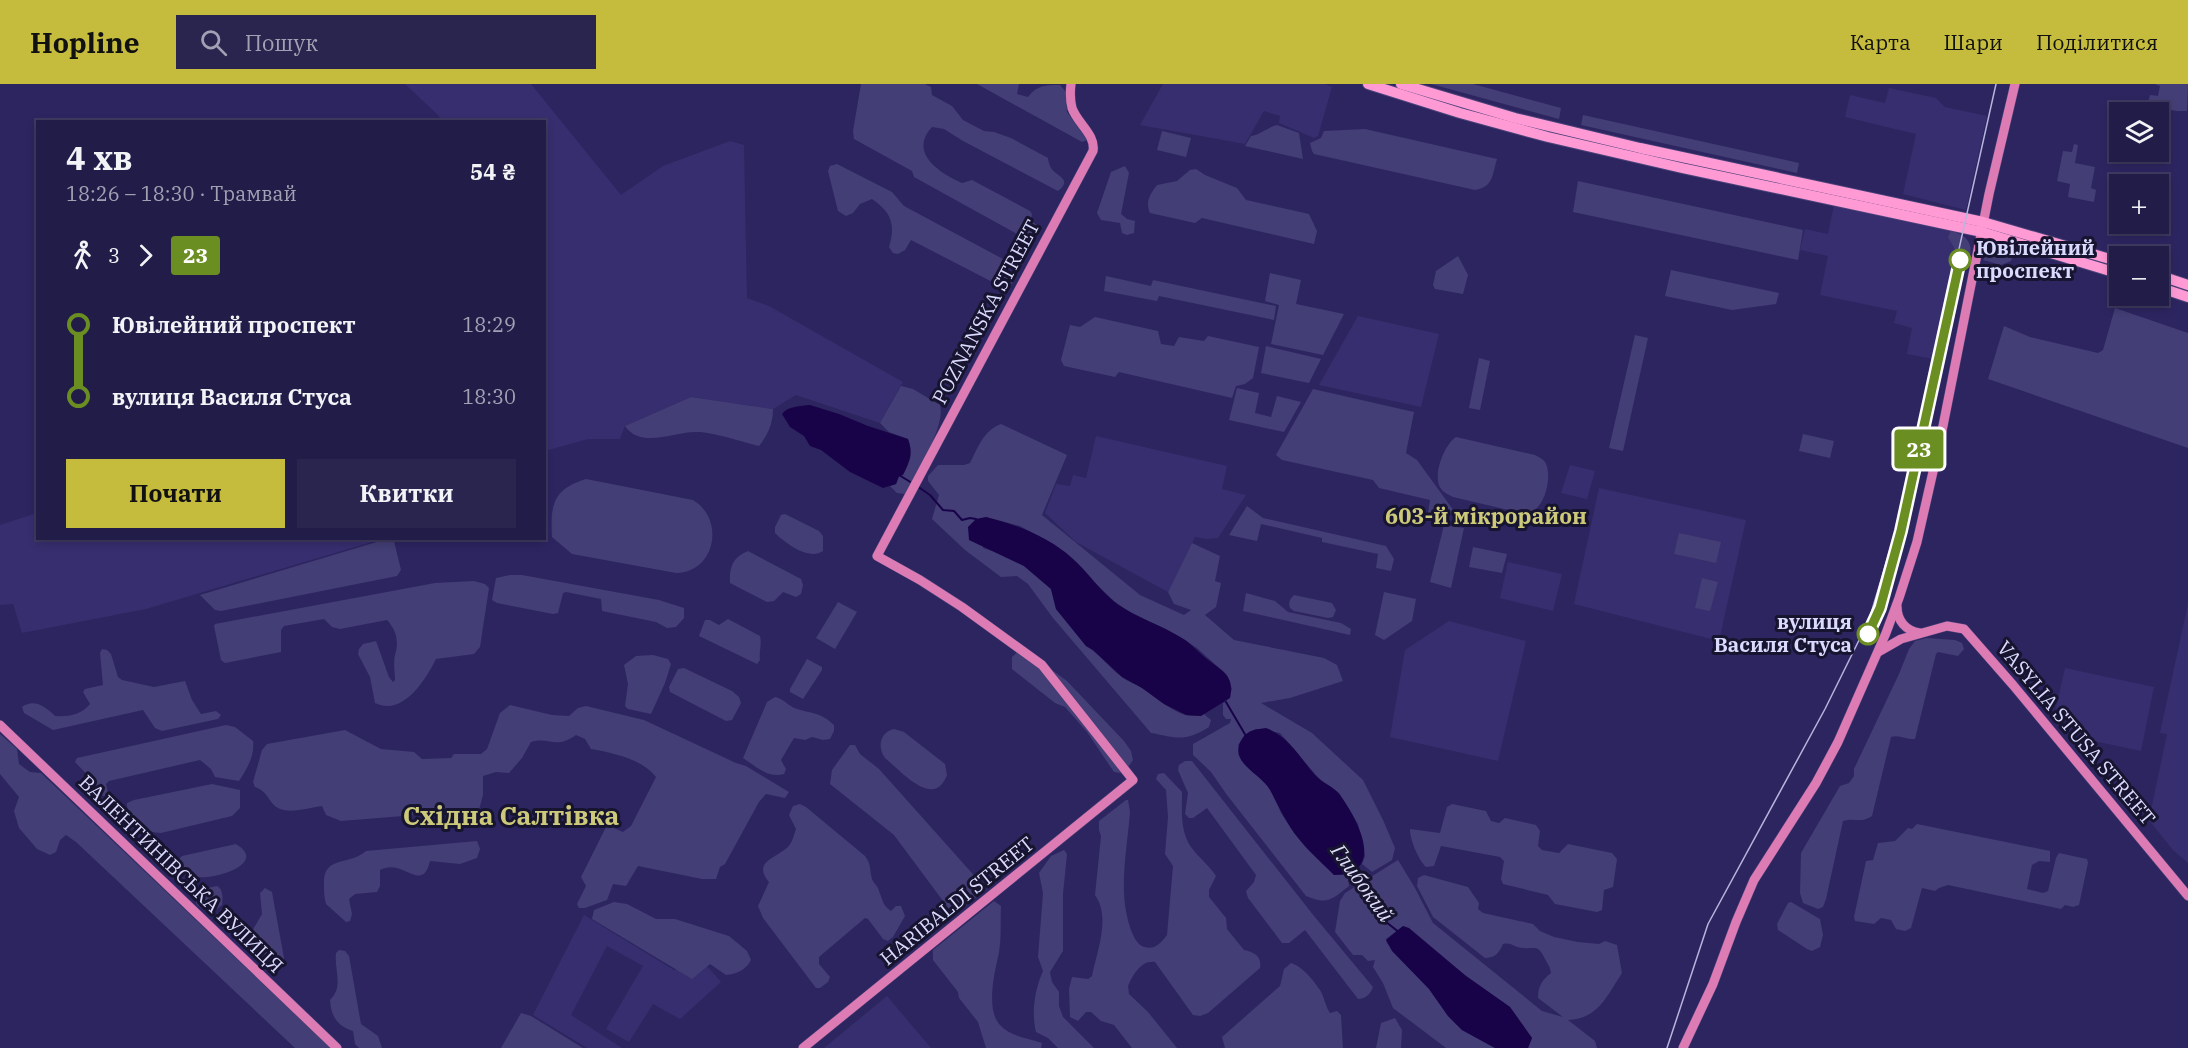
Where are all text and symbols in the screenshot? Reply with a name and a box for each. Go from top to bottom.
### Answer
search box [176,15,596,69]
text: Hopline [30,24,140,61]
icon: search [197,26,230,59]
text: Пошук [245,28,318,57]
text: Карта [1850,28,1911,56]
text: Шари [1944,28,2003,56]
text: Поділитися [2036,28,2158,56]
map controls [2109,102,2169,306]
button: layers [2109,102,2169,162]
text: 4 хв [66,136,133,179]
text: 54 ₴ [470,157,516,186]
button: + [2109,174,2169,234]
text: 18:26 – 18:30 · Трамвай [66,180,297,207]
street label: POZNANSKA STREET [926,215,1046,409]
place label: Ювілейний проспект [1976,234,2095,284]
icon: walk [66,239,99,272]
icon: forward [129,239,162,272]
text: 23 [183,241,208,269]
text: 3 [108,242,120,269]
button: − [2109,246,2169,306]
marker: Ювілейний проспект [1949,249,1971,271]
text: Ювілейний проспект [112,310,356,339]
text: 18:29 [462,311,516,338]
text: вулиця Василя Стуса [112,382,352,411]
text: 18:30 [462,383,516,410]
line badge: 23 [1892,430,1946,469]
text: 23 [1906,435,1932,463]
button: Почати [66,459,285,528]
button: Квитки [297,459,516,528]
district label: 603-й мікрорайон [1385,501,1587,530]
place label: вулиця Василя Стуса [1714,608,1852,658]
marker: вулиця Василя Стуса [1857,623,1879,645]
street label: VASYLIA STUSA STREET [1991,635,2162,831]
street label: ВАЛЕНТИНІВСЬКА ВУЛИЦЯ [73,769,289,979]
district label: Східна Салтівка [403,798,619,832]
street label: HARIBALDI STREET [874,830,1039,971]
water label: Глибокий [1324,837,1401,927]

